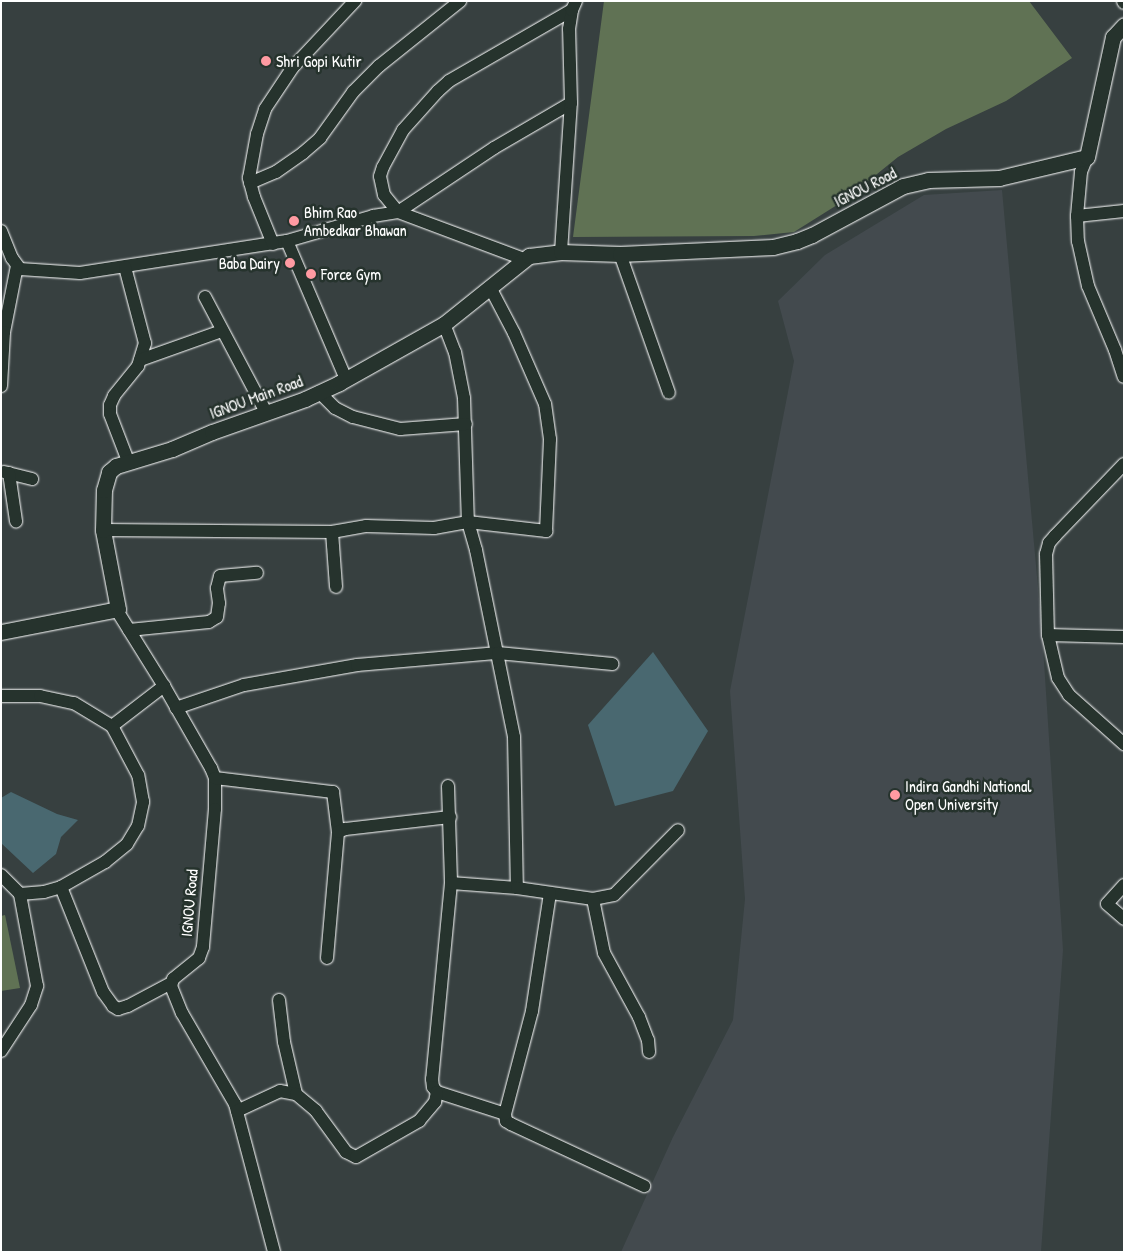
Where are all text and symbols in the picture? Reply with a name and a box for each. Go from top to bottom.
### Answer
place label: Shri Gopi Kutir [276,51,362,71]
marker: Shri Gopi Kutir [260,55,272,67]
street label: IGNOU Road [831,163,899,211]
place label: Bhim Rao Ambedkar Bhawan [304,202,407,240]
marker: Bhim Rao Ambedkar Bhawan [288,215,300,227]
place label: Baba Dairy [219,253,280,273]
marker: Baba Dairy [284,257,296,269]
place label: Force Gym [321,264,381,284]
marker: Force Gym [305,268,317,280]
street label: IGNOU Main Road [207,371,305,423]
place label: Indira Gandhi National Open University [905,776,1031,814]
marker: Indira Gandhi National Open University [889,789,901,801]
street label: IGNOU Road [176,869,202,937]

